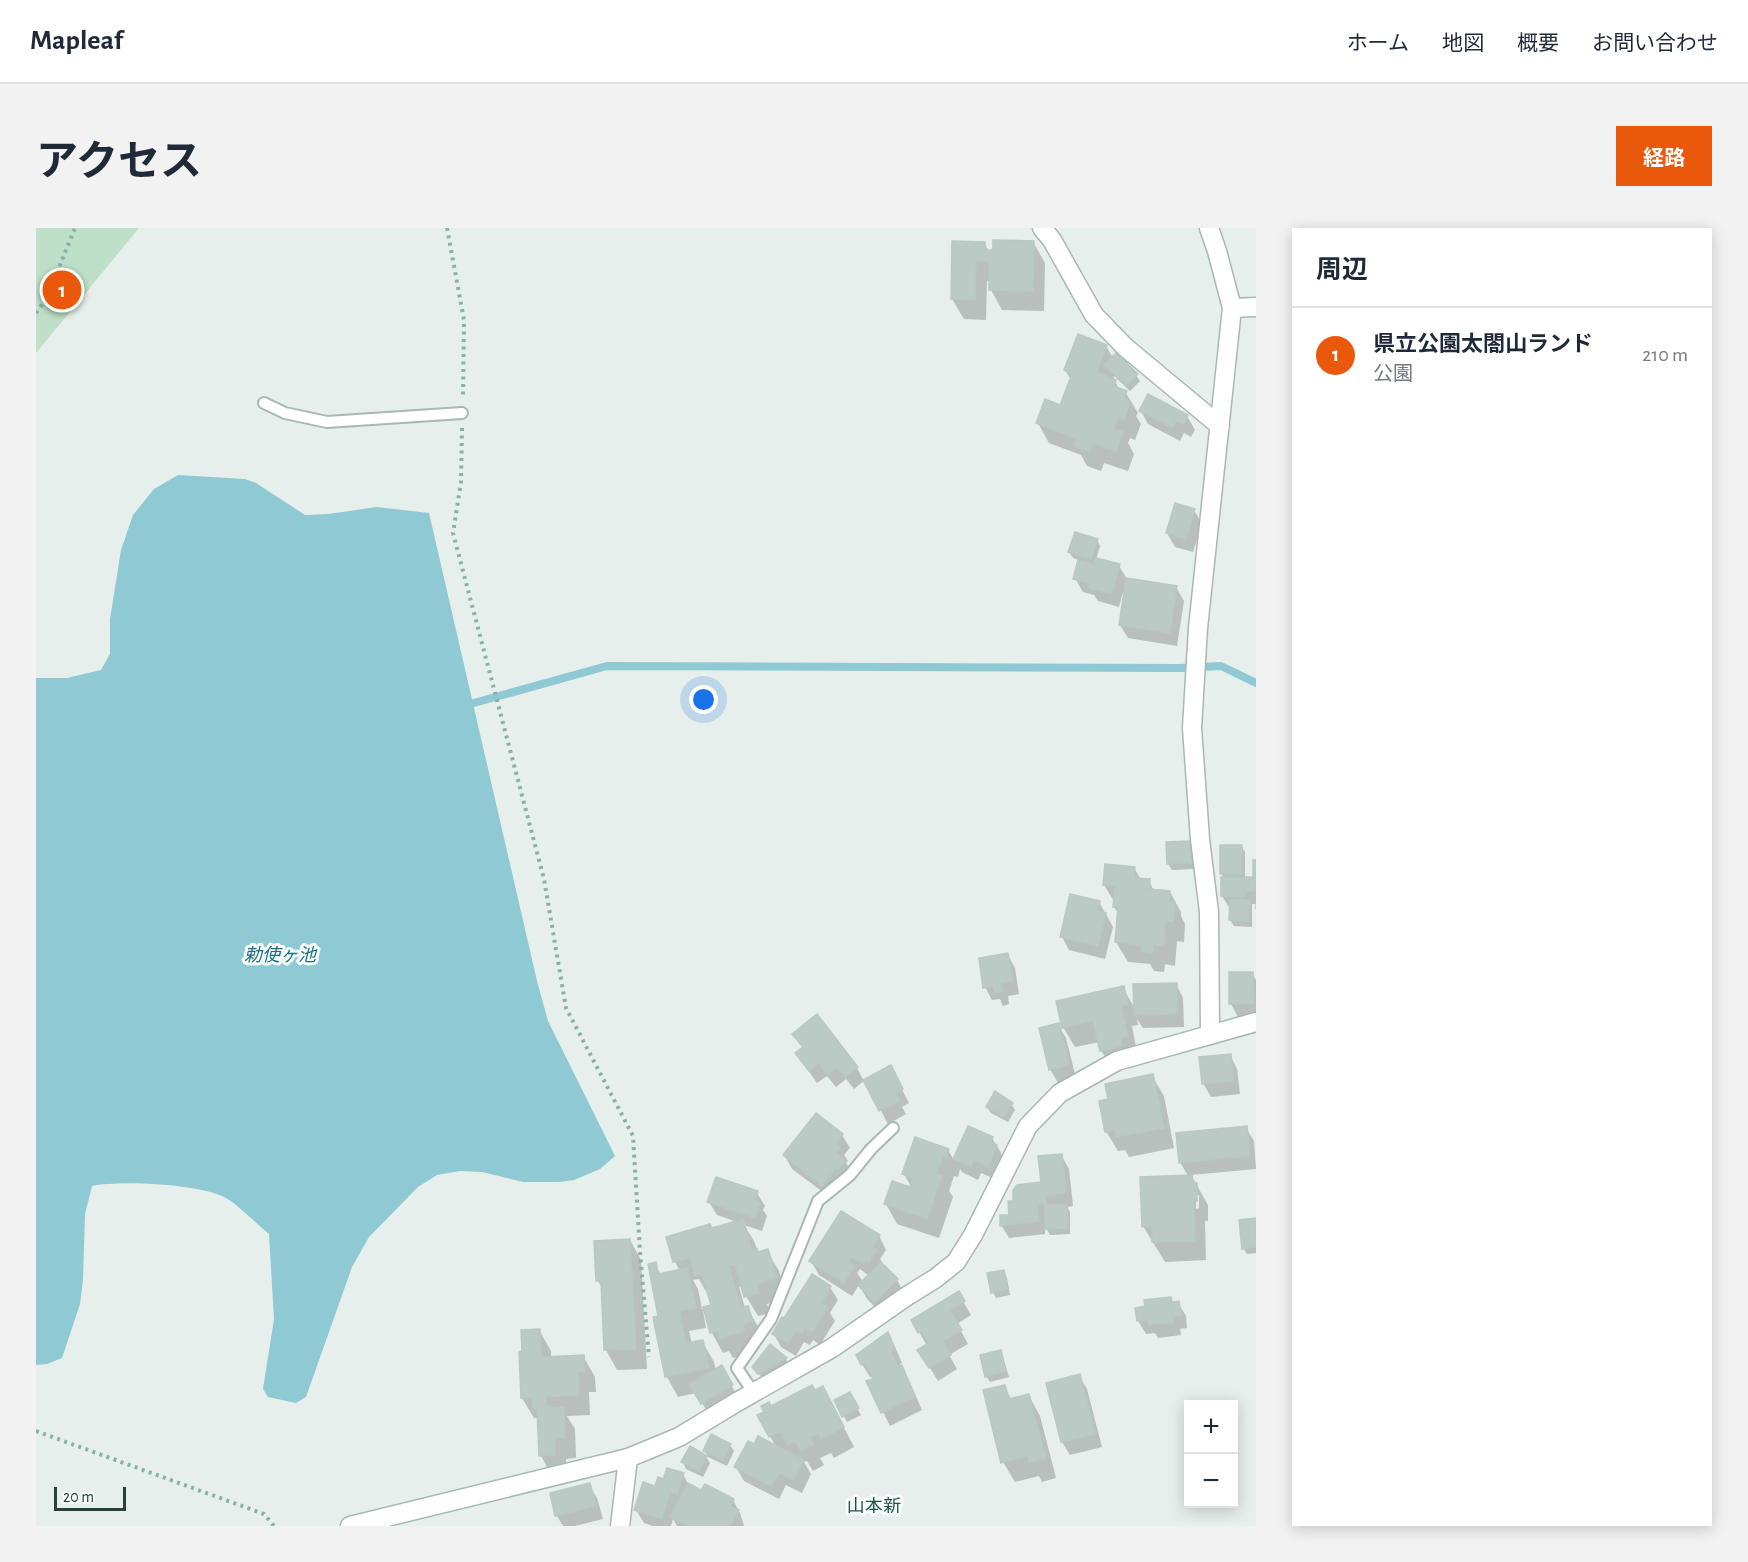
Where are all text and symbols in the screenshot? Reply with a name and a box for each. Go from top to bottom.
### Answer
text: Mapleaf [30,27,123,55]
text: ホーム [1347,33,1409,54]
text: 地図 [1442,33,1484,54]
text: 概要 [1517,33,1559,54]
text: お問い合わせ [1592,33,1718,54]
button: 経路 [1616,126,1712,186]
text: アクセス [36,141,202,183]
text: 周辺 [1316,257,1368,283]
pin: 1 [42,268,82,312]
text: 県立公園太閤山ランド [1373,333,1593,355]
text: 1 [1332,345,1339,365]
text: 210 m [1642,345,1688,365]
text: 公園 [1373,364,1413,384]
your location [689,685,718,714]
water label: 勅使ヶ池 [244,945,318,965]
map controls [1184,1400,1238,1508]
button: + [1184,1400,1238,1454]
button: − [1184,1454,1238,1508]
scale bar [54,1484,126,1512]
text: 20 m [63,1489,94,1505]
district label: 山本新 [847,1497,901,1516]

